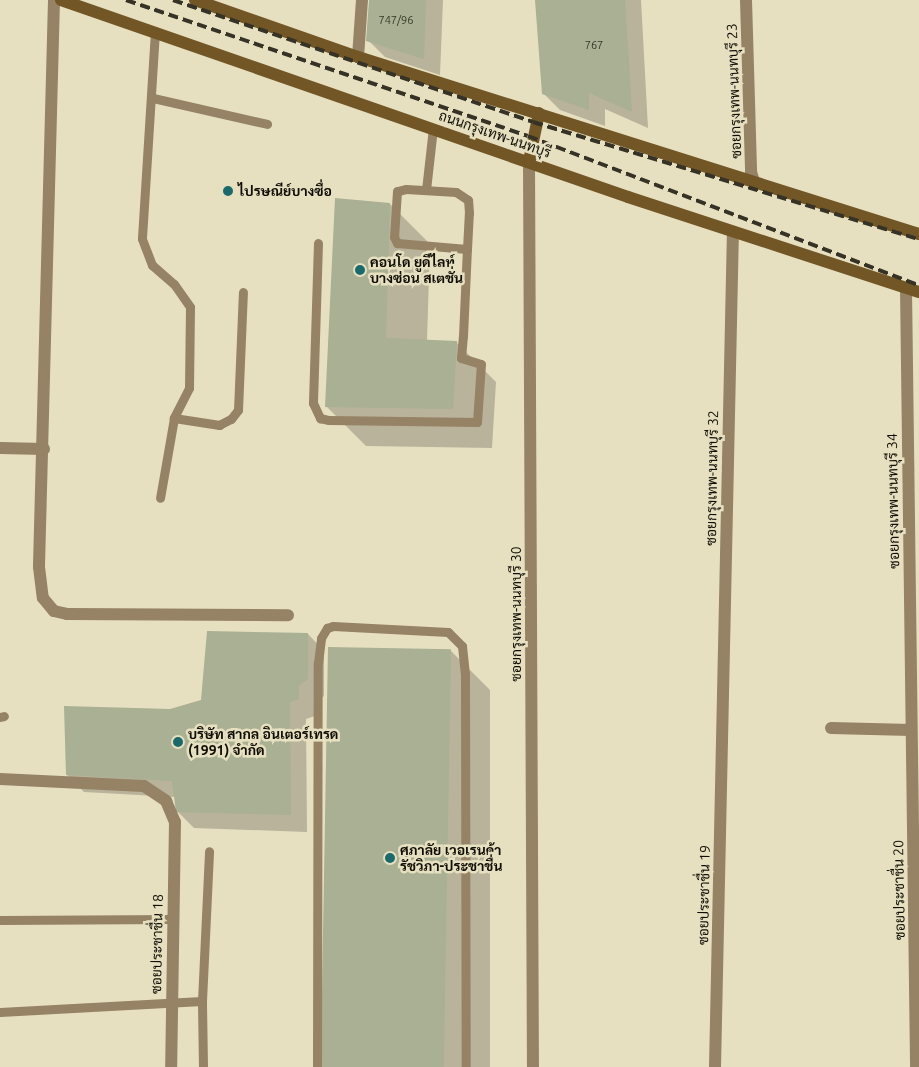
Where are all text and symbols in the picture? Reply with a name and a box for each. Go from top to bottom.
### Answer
house number: 747/96 [378,13,414,27]
street label: ซอยกรุงเทพ-นนทบุรี 23 [723,23,745,159]
house number: 767 [585,38,603,52]
street label: ถนนกรุงเทพ-นนทบุรี [437,107,553,161]
place label: ไปรษณีย์บางซื่อ [238,183,332,199]
marker: ไปรษณีย์บางซื่อ [222,185,234,197]
place label: คอนโด ยูดีไลท์ บางซ่อน สเตชั่น [370,254,463,286]
marker: คอนโด ยูดีไลท์ บางซ่อน สเตชั่น [354,264,366,276]
street label: ซอยกรุงเทพ-นนทบุรี 32 [702,410,722,546]
street label: ซอยกรุงเทพ-นนทบุรี 34 [883,433,903,569]
street label: ซอยกรุงเทพ-นนทบุรี 30 [508,546,524,682]
place label: บริษัท สากล อินเตอร์เทรด (1991) จำกัด [188,726,338,759]
marker: บริษัท สากล อินเตอร์เทรด (1991) จำกัด [172,736,184,748]
street label: ซอยประชาชื่น 20 [890,840,908,940]
place label: ศุภาลัย เวอเรนด้า รัชวิภา-ประชาชื่น [400,842,503,874]
street label: ซอยประชาชื่น 19 [695,845,713,945]
marker: ศุภาลัย เวอเรนด้า รัชวิภา-ประชาชื่น [384,852,396,864]
street label: ซอยประชาชื่น 18 [148,894,166,994]

